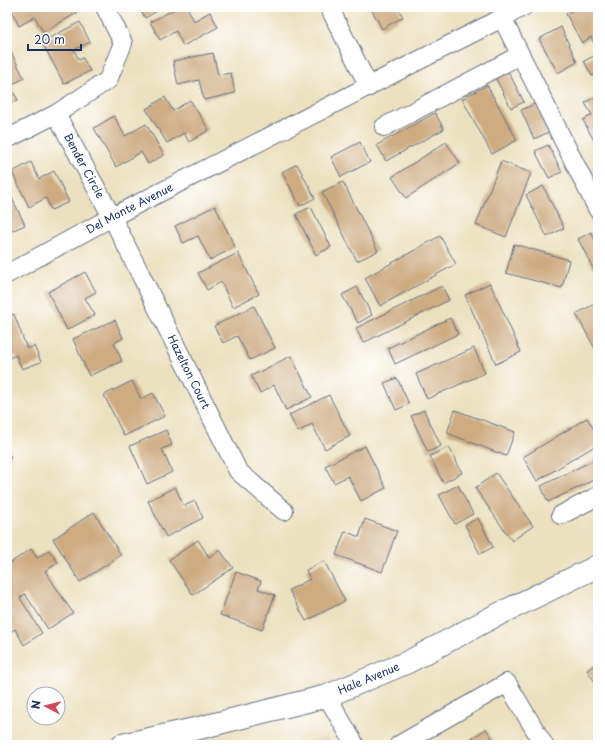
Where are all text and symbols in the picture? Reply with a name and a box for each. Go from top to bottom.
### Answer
scale bar [28,26,81,52]
text: 20 m [34,30,65,48]
street label: Bender Circle [60,130,109,201]
street label: Del Monte Avenue [83,178,176,238]
street label: Hazelton Court [164,332,215,412]
street label: Hale Avenue [335,658,402,699]
north arrow [26,686,66,726]
text: N [27,699,45,710]

